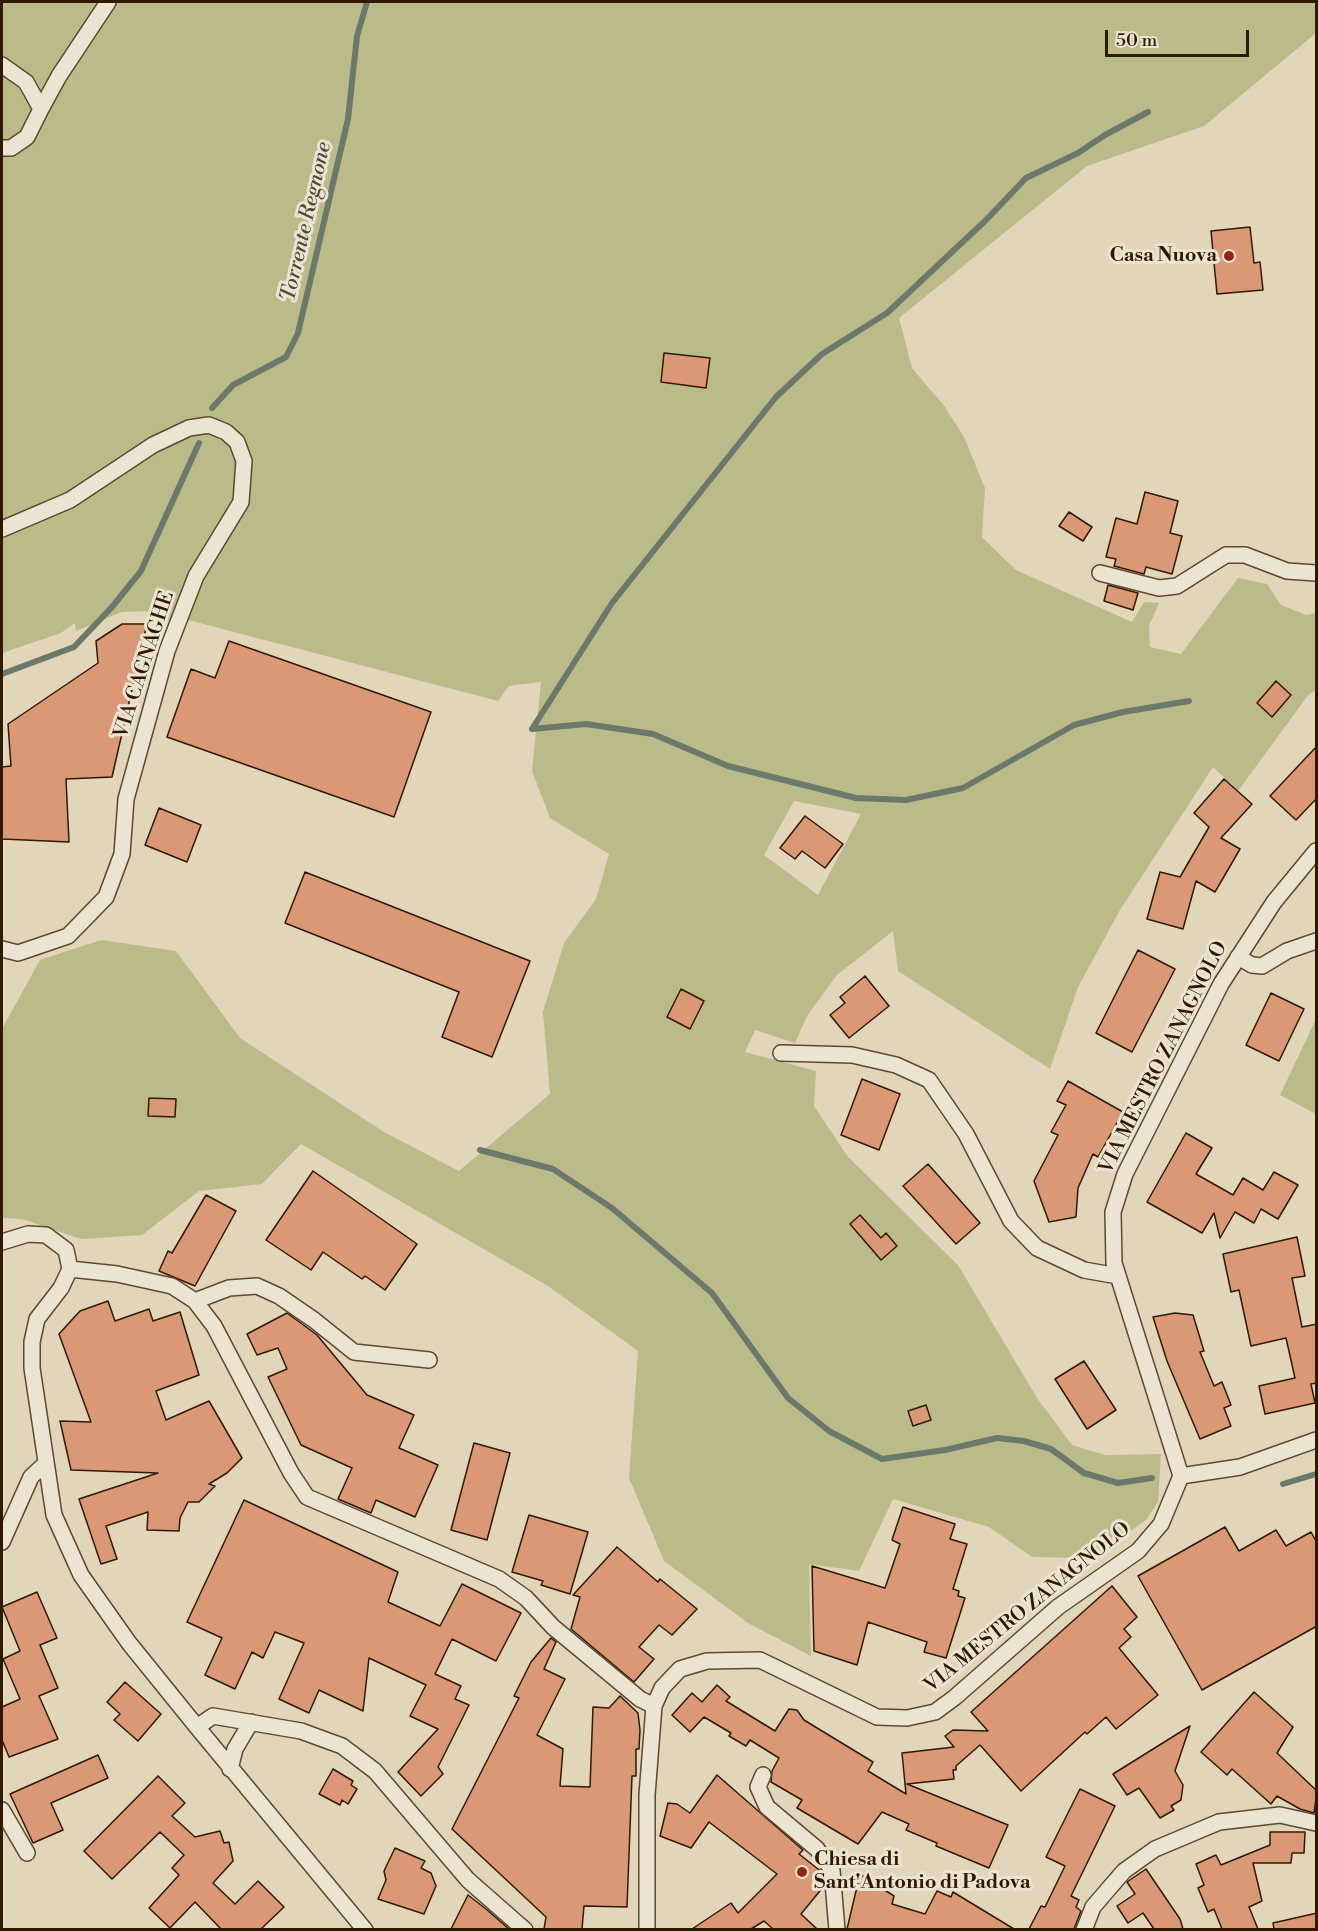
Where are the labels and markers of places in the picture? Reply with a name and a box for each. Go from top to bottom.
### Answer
place label: Casa Nuova [1109,244,1217,268]
marker: Casa Nuova [1222,249,1236,263]
place label: Chiesa di Sant'Antonio di Padova [814,1848,1031,1895]
marker: Chiesa di Sant'Antonio di Padova [795,1865,809,1879]

